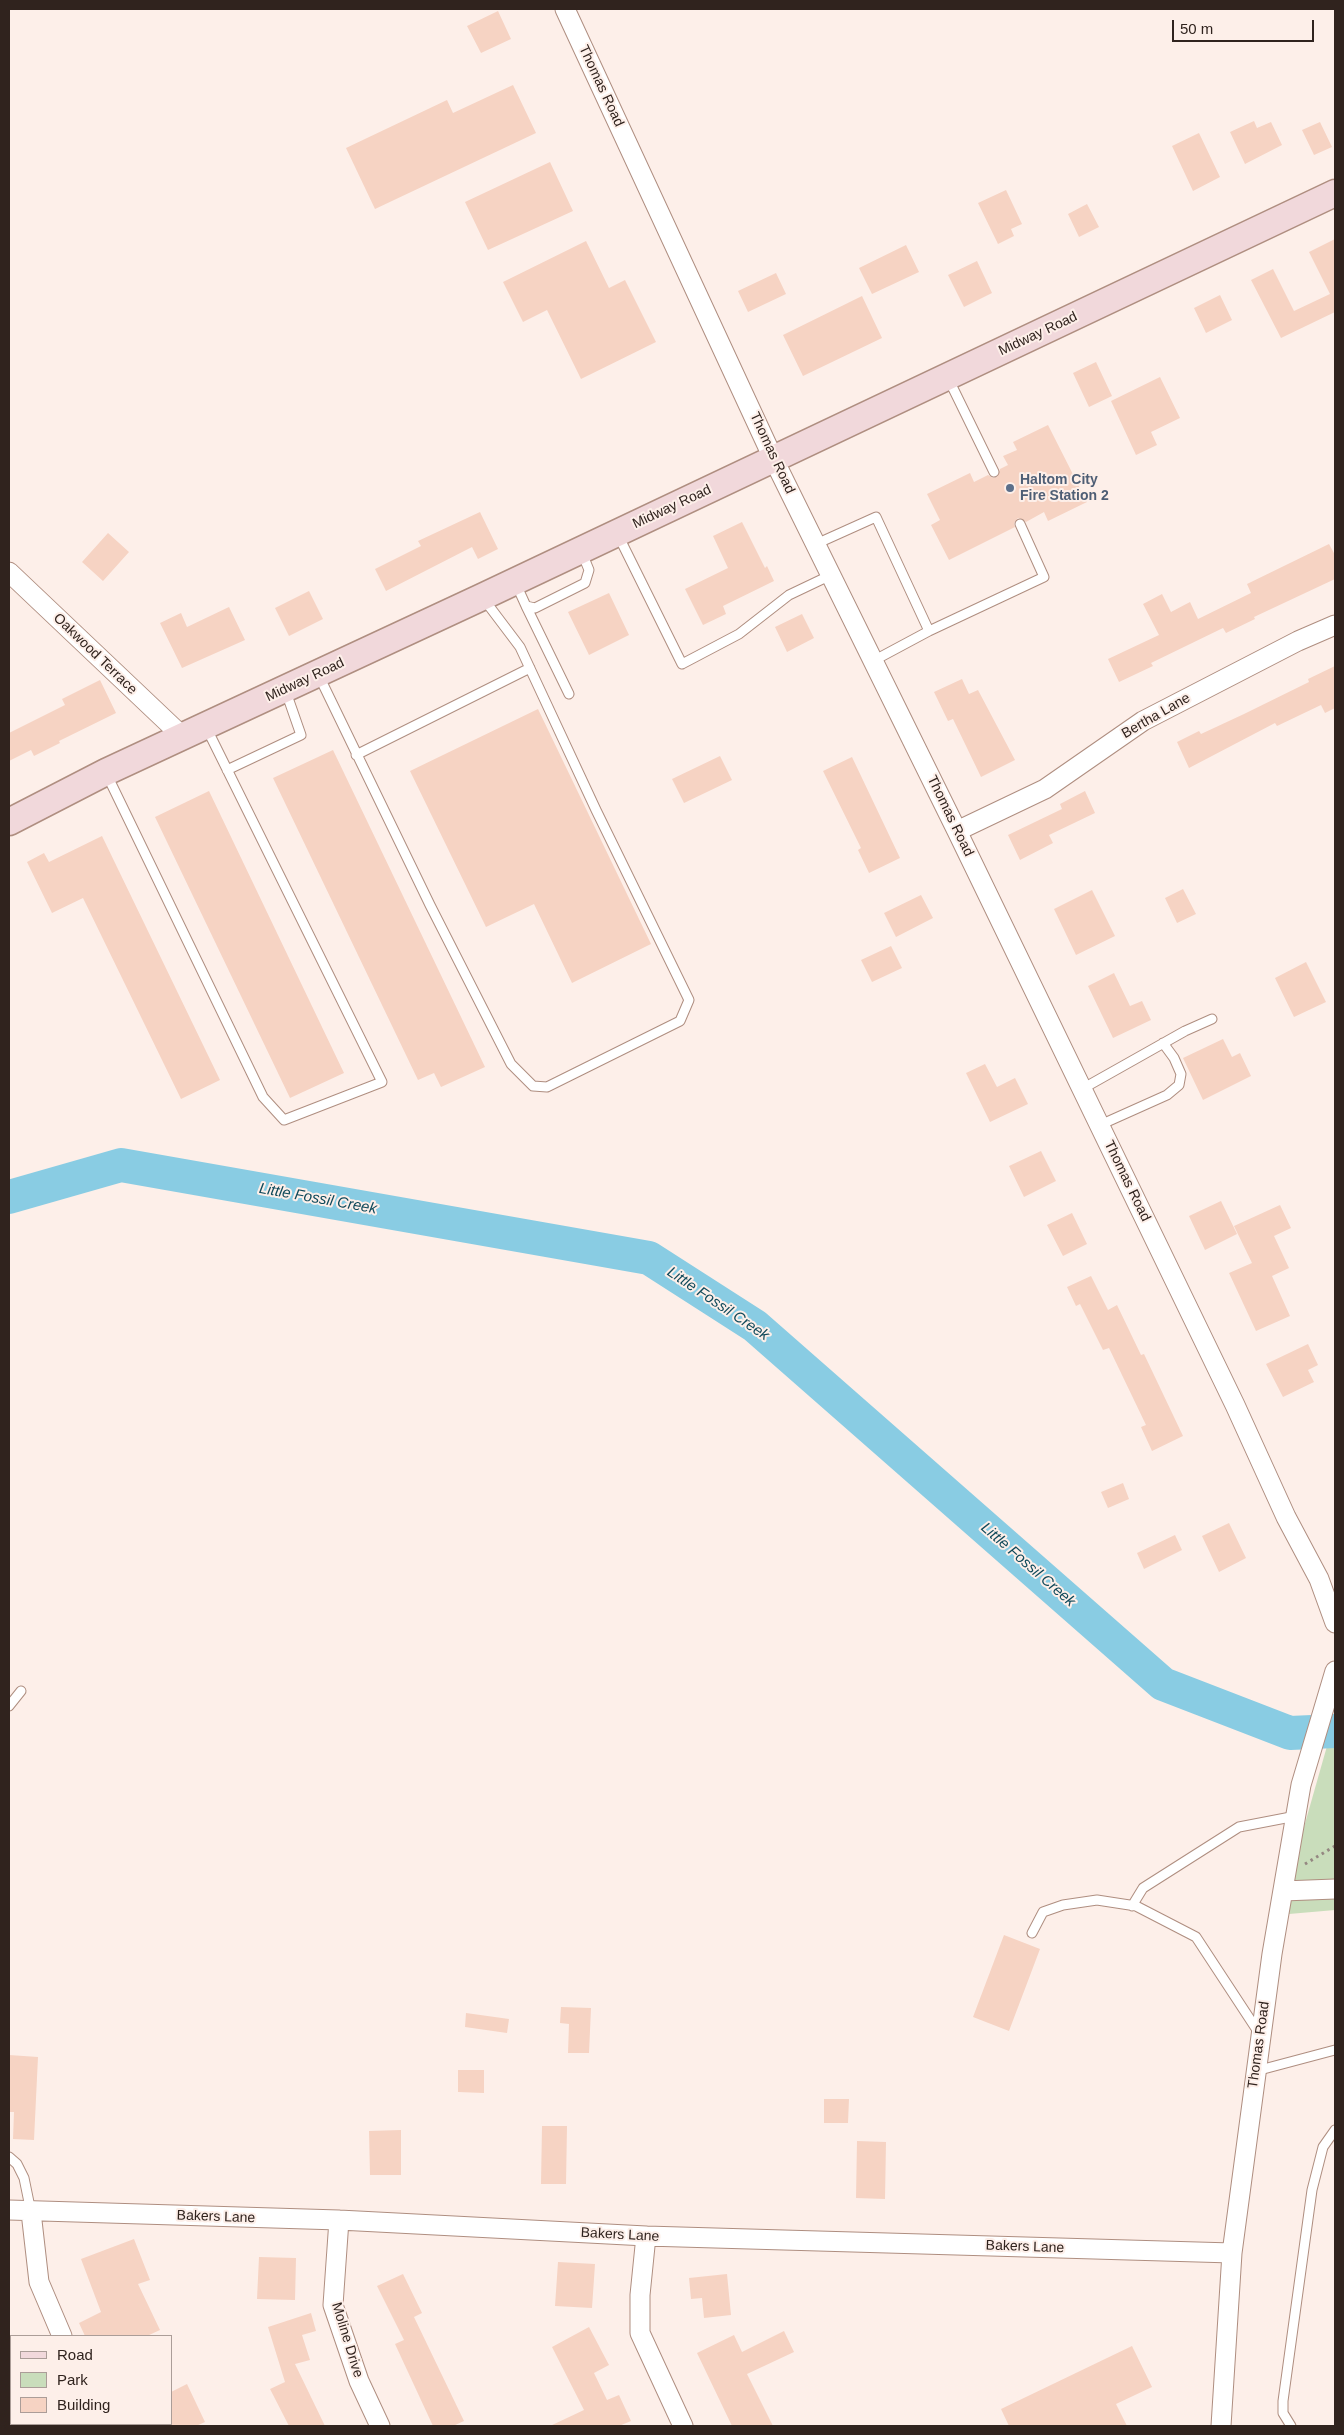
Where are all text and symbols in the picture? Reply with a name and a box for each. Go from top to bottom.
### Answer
scale bar [1174,10,1316,42]
text: 50 m [1180,20,1213,37]
street label: Thomas Road [575,43,627,129]
street label: Midway Road [996,308,1080,360]
street label: Thomas Road [746,410,798,496]
place label: Haltom City Fire Station 2 [1020,472,1109,504]
street label: Midway Road [630,481,714,533]
marker: Haltom City Fire Station 2 [1004,482,1016,494]
street label: Oakwood Terrace [50,610,140,698]
street label: Midway Road [263,654,347,706]
street label: Bertha Lane [1119,690,1193,742]
street label: Thomas Road [923,773,977,859]
street label: Thomas Road [1100,1138,1154,1224]
water label: Little Fossil Creek [258,1180,378,1218]
water label: Little Fossil Creek [664,1263,772,1345]
water label: Little Fossil Creek [977,1519,1079,1611]
street label: Thomas Road [1245,2000,1273,2090]
street label: Bakers Lane [176,2207,256,2227]
street label: Bakers Lane [580,2225,660,2245]
street label: Bakers Lane [985,2237,1065,2257]
street label: Moline Drive [328,2300,366,2380]
legend [10,2335,172,2425]
text: Road [57,2346,93,2363]
text: Park [57,2371,88,2388]
text: Building [57,2396,110,2413]

